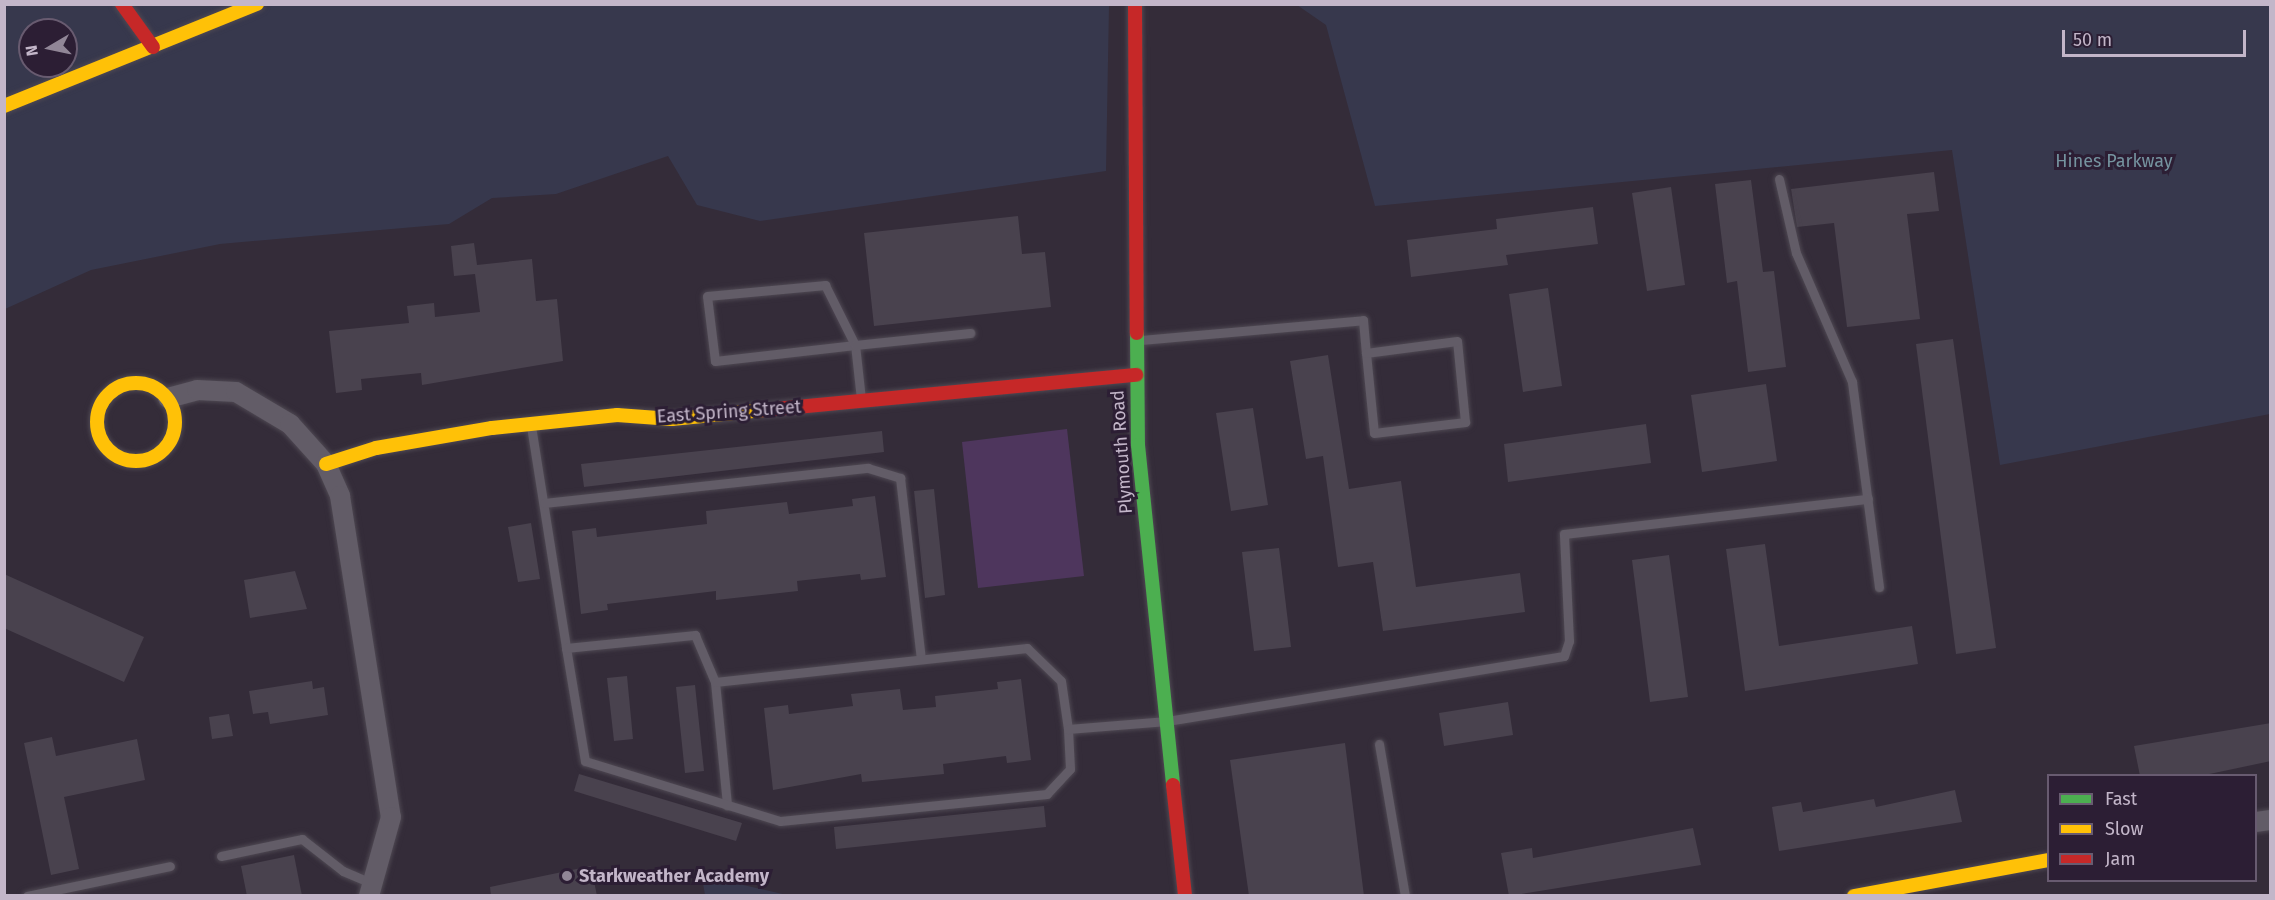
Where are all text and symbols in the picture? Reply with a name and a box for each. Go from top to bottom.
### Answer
north arrow [18,18,78,78]
scale bar [2065,18,2250,56]
text: 50 m [2073,29,2112,51]
text: N [21,44,42,57]
park label: Hines Parkway [2055,150,2173,172]
street label: Plymouth Road [1107,389,1137,515]
street label: East Spring Street [656,396,802,428]
legend [2047,774,2257,882]
text: Fast [2105,788,2137,810]
text: Slow [2105,818,2143,840]
text: Jam [2105,848,2136,870]
place label: Starkweather Academy [579,865,769,887]
marker: Starkweather Academy [560,869,574,883]

